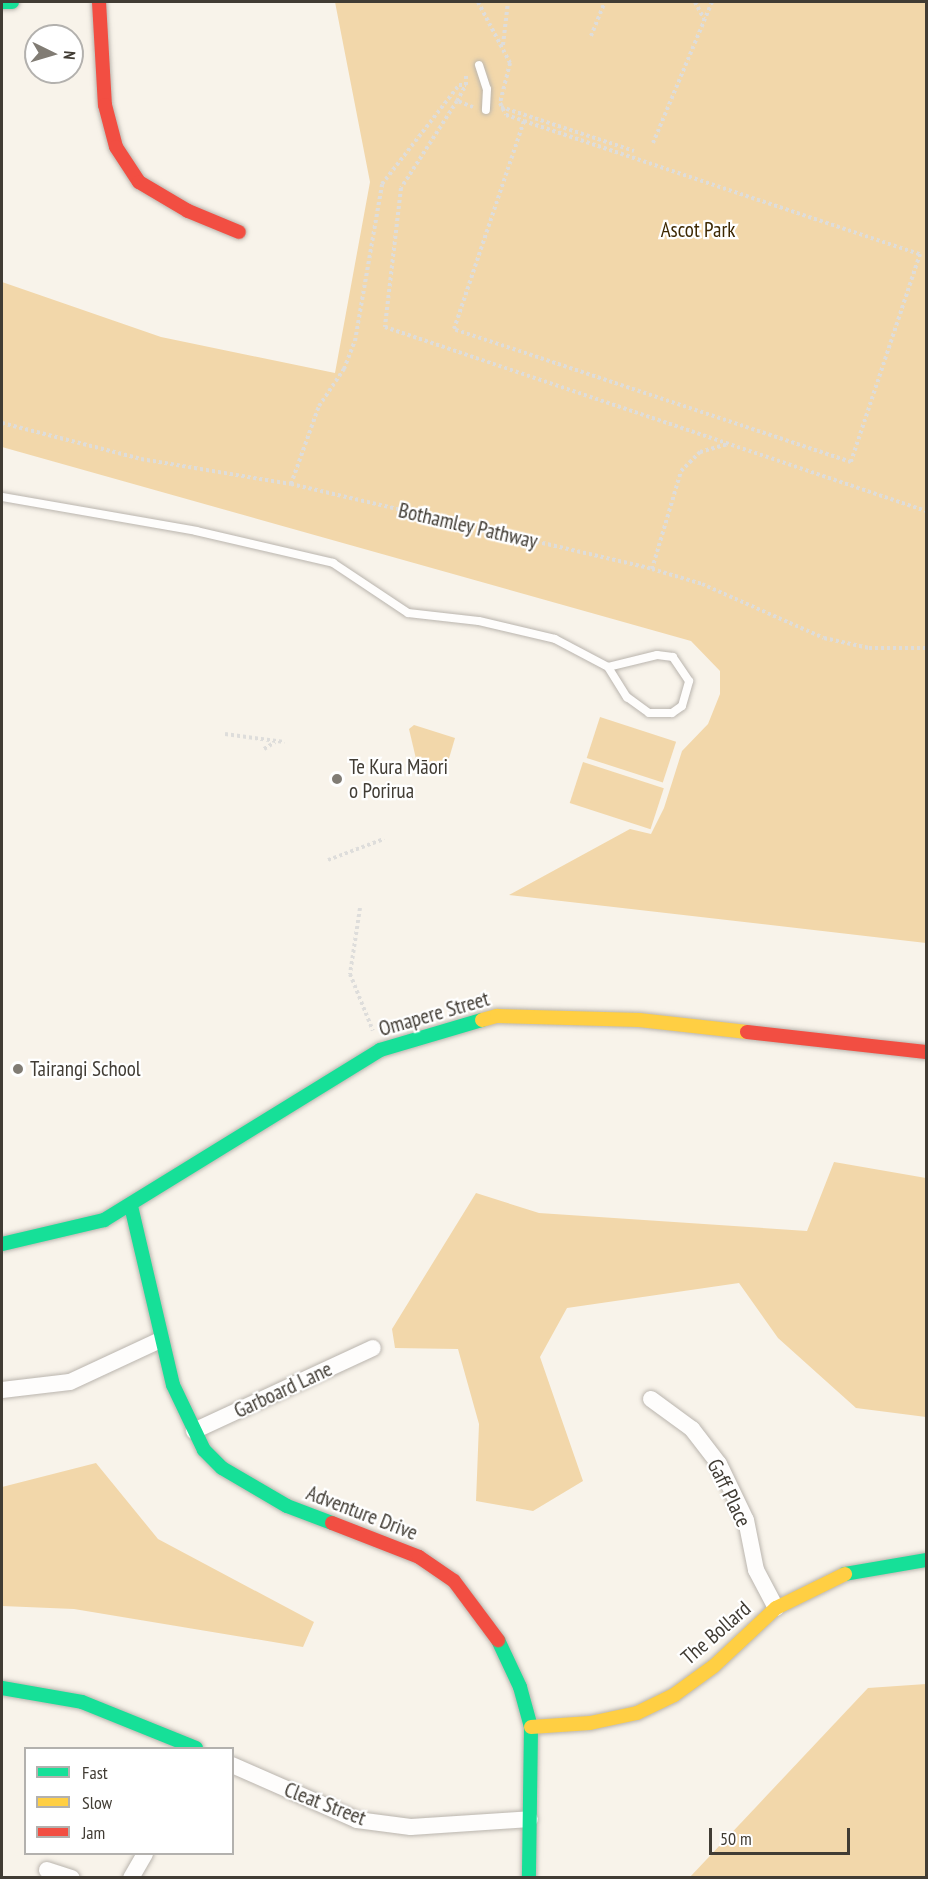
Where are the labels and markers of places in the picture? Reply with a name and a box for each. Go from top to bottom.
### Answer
place label: Te Kura Māori o Porirua [349,754,448,804]
marker: Te Kura Māori o Porirua [330,772,344,786]
place label: Tairangi School [30,1056,141,1082]
marker: Tairangi School [11,1062,25,1076]

